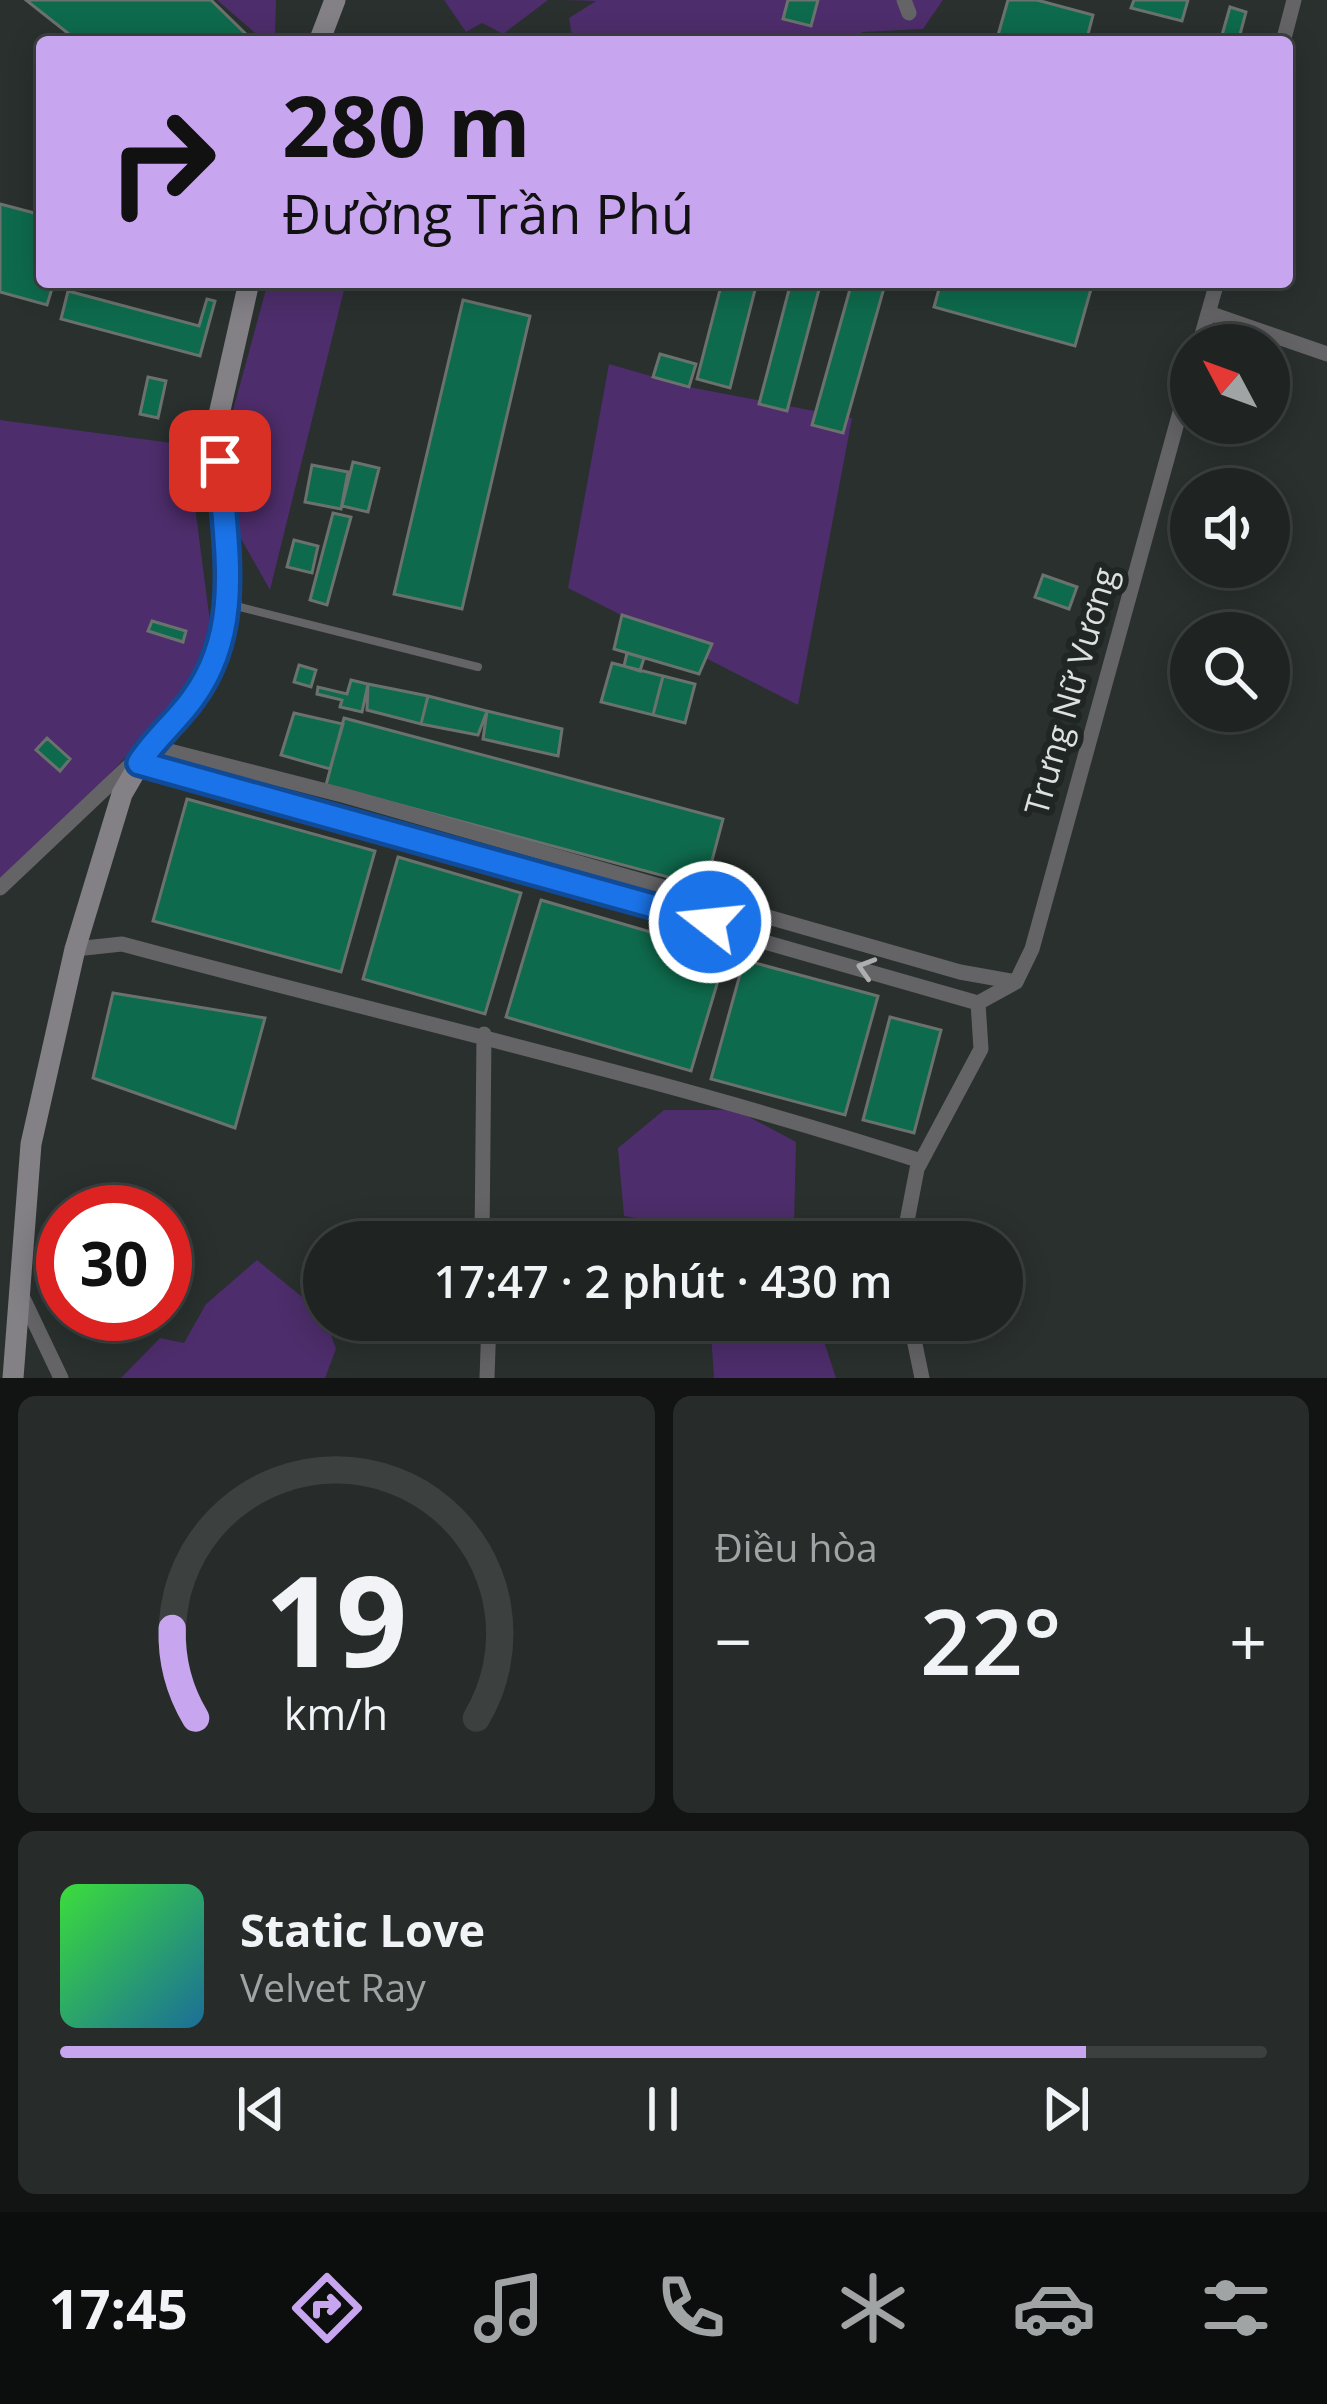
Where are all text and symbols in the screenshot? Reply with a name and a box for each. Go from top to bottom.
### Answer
text: 280 m [282,67,530,182]
icon: right [84,84,240,240]
text: Đường Trần Phú [282,176,694,250]
north arrow [1170,324,1290,444]
map controls [1170,324,1290,732]
pin [169,410,271,512]
icon: arrive [187,428,253,494]
button: sound [1170,468,1290,588]
street label: Trưng Nữ Vương [1013,562,1127,820]
button: search [1170,612,1290,732]
position arrow [647,859,773,985]
one-way arrow [856,958,877,983]
speed limit sign: 30 [36,1185,192,1341]
text: 17:47 · 2 phút · 430 m [434,1250,892,1311]
text: Điều hòa [715,1520,878,1573]
text: 19 [265,1534,408,1704]
text: 22° [920,1579,1061,1701]
text: − [715,1595,752,1685]
text: + [1229,1595,1267,1685]
text: km/h [284,1683,388,1742]
text: Static Love [240,1899,485,1960]
text: Velvet Ray [240,1960,426,2013]
icon: previous [228,2076,294,2142]
icon: pause [630,2076,696,2142]
icon: next [1033,2076,1099,2142]
icon: directions [285,2266,369,2350]
icon: music [467,2266,551,2350]
icon: phone [649,2266,733,2350]
icon: climate [831,2266,915,2350]
icon: car [1012,2266,1096,2350]
icon: filters [1194,2266,1278,2350]
text: 17:45 [49,2271,188,2345]

